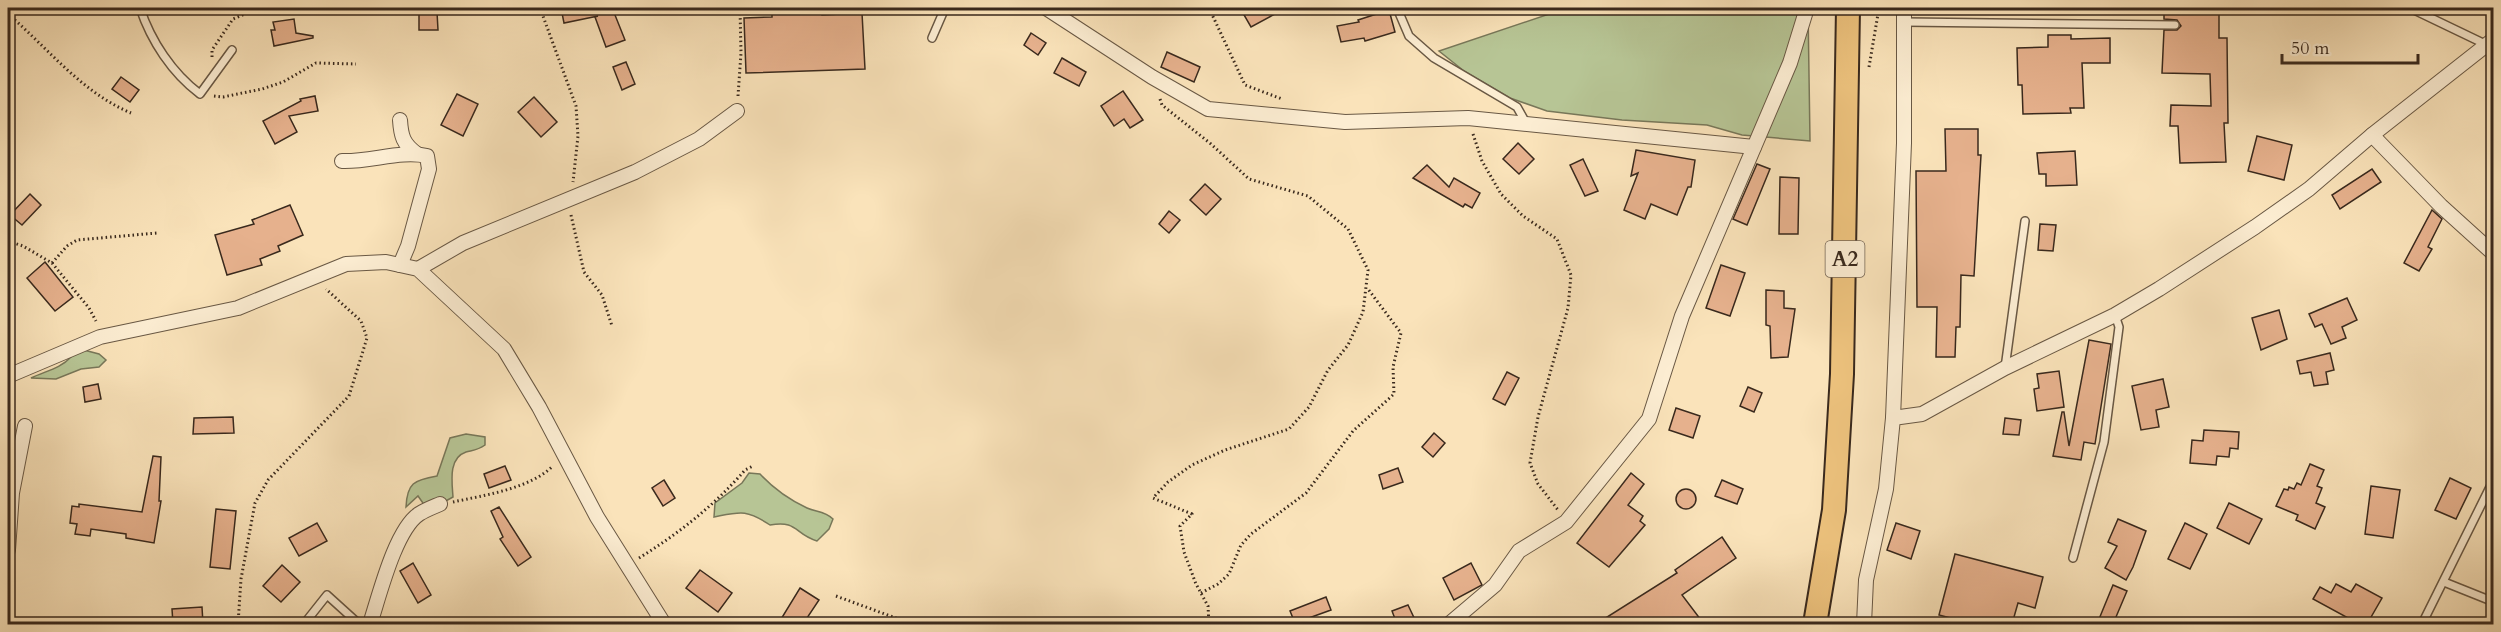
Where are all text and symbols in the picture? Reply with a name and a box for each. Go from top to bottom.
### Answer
scale bar [2282,27,2418,65]
text: 50 m [2291,36,2330,61]
road number: A2 [1826,241,1864,277]

